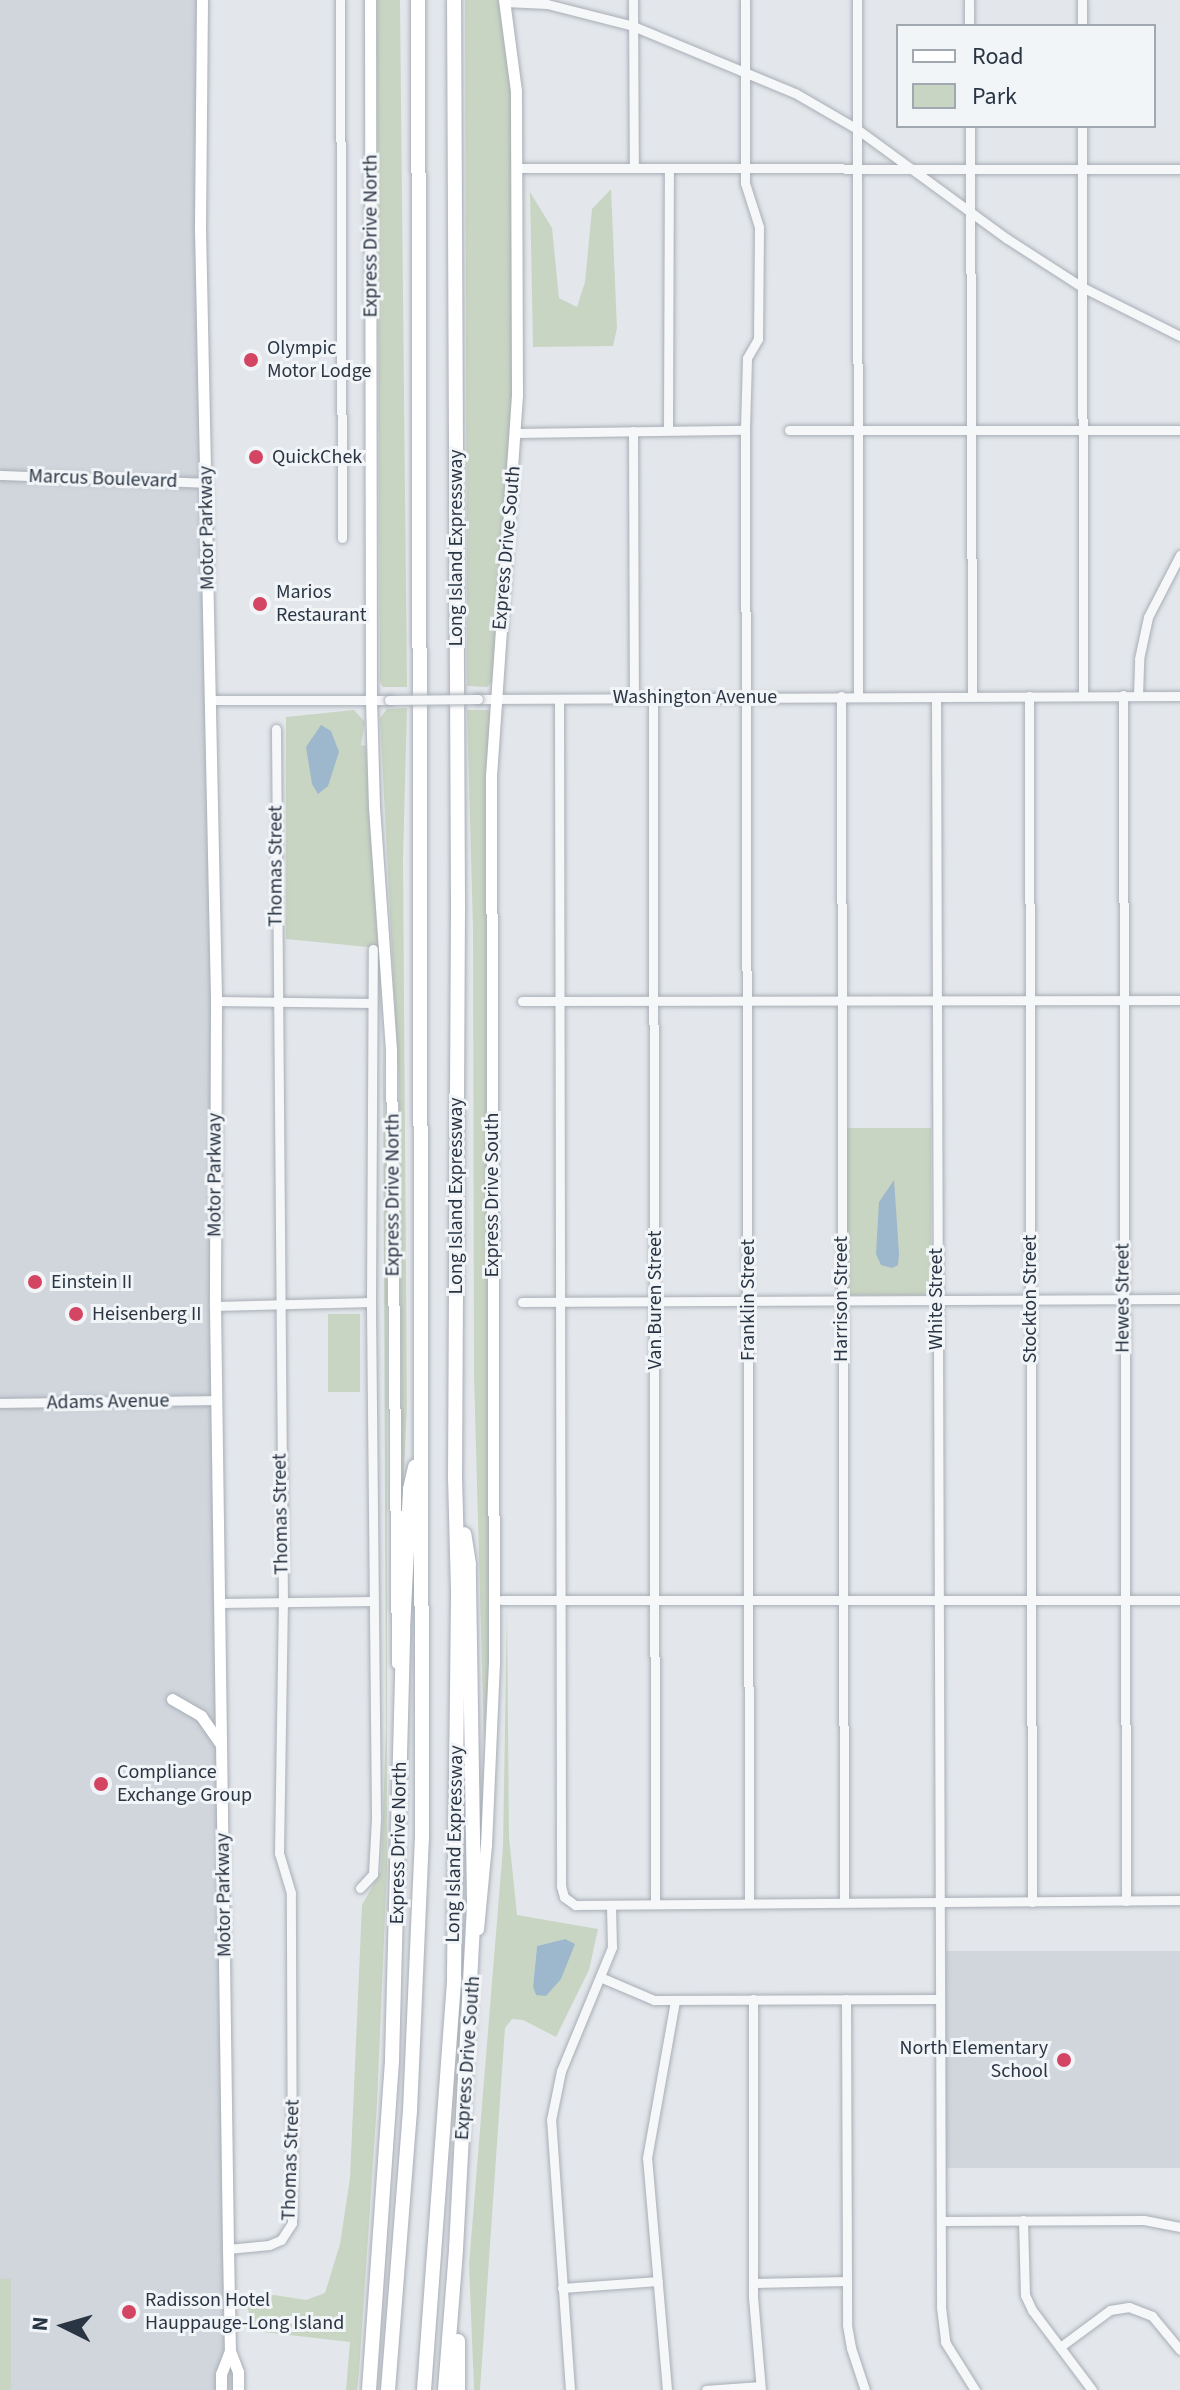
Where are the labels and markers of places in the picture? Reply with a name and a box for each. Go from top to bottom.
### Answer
place label: Olympic Motor Lodge [267,336,371,383]
marker: Olympic Motor Lodge [242,351,260,369]
place label: QuickChek [272,445,362,469]
marker: QuickChek [247,448,265,466]
place label: Marios Restaurant [276,580,367,627]
marker: Marios Restaurant [251,595,269,613]
place label: Einstein II [51,1270,132,1294]
marker: Einstein II [26,1273,44,1291]
place label: Heisenberg II [92,1302,201,1326]
marker: Heisenberg II [67,1305,85,1323]
place label: Compliance Exchange Group [117,1760,252,1807]
marker: Compliance Exchange Group [92,1775,110,1793]
place label: North Elementary School [899,2036,1048,2083]
marker: North Elementary School [1055,2051,1073,2069]
place label: Radisson Hotel Hauppauge-Long Island [145,2288,344,2335]
marker: Radisson Hotel Hauppauge-Long Island [120,2303,138,2321]

